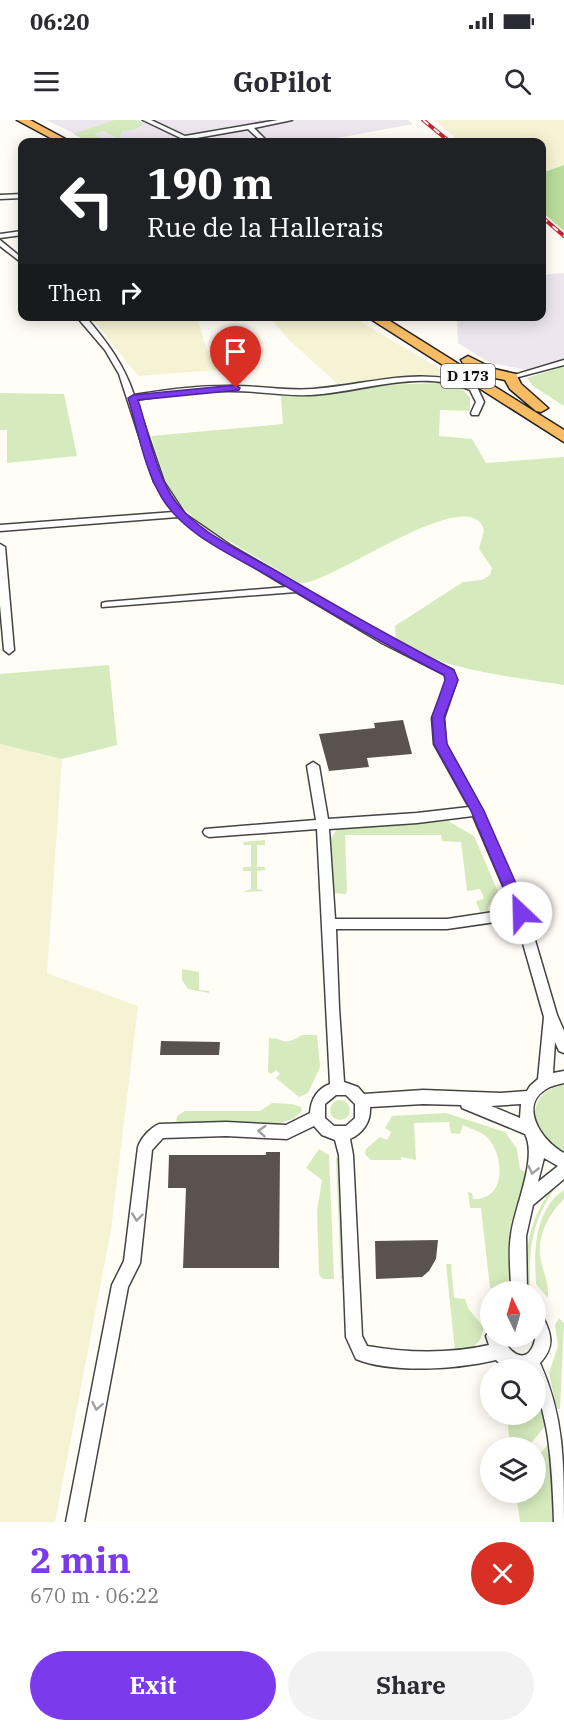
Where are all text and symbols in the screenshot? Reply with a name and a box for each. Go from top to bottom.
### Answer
text: 06:20 [30,7,89,36]
text: GoPilot [233,64,331,99]
icon: menu [30,65,63,98]
icon: search [501,65,534,98]
text: 190 m [147,156,273,211]
icon: left [48,162,126,240]
text: Rue de la Hallerais [147,209,384,244]
icon: right [114,276,147,309]
text: Then [48,278,102,307]
pin [210,326,261,388]
icon: arrive [219,335,252,368]
road number: D 173 [441,364,495,388]
position arrow [489,881,553,945]
one-way arrow [258,1125,267,1138]
one-way arrow [528,1165,541,1175]
one-way arrow [131,1212,144,1221]
north arrow [480,1281,546,1347]
map controls [480,1281,546,1503]
button: search [480,1359,546,1425]
one-way arrow [91,1401,104,1411]
button: layers [480,1437,546,1503]
text: 2 min [30,1536,131,1583]
button: close [471,1542,534,1605]
text: 670 m · 06:22 [30,1582,159,1609]
button: Exit [30,1651,276,1720]
button: Share [288,1651,534,1720]

